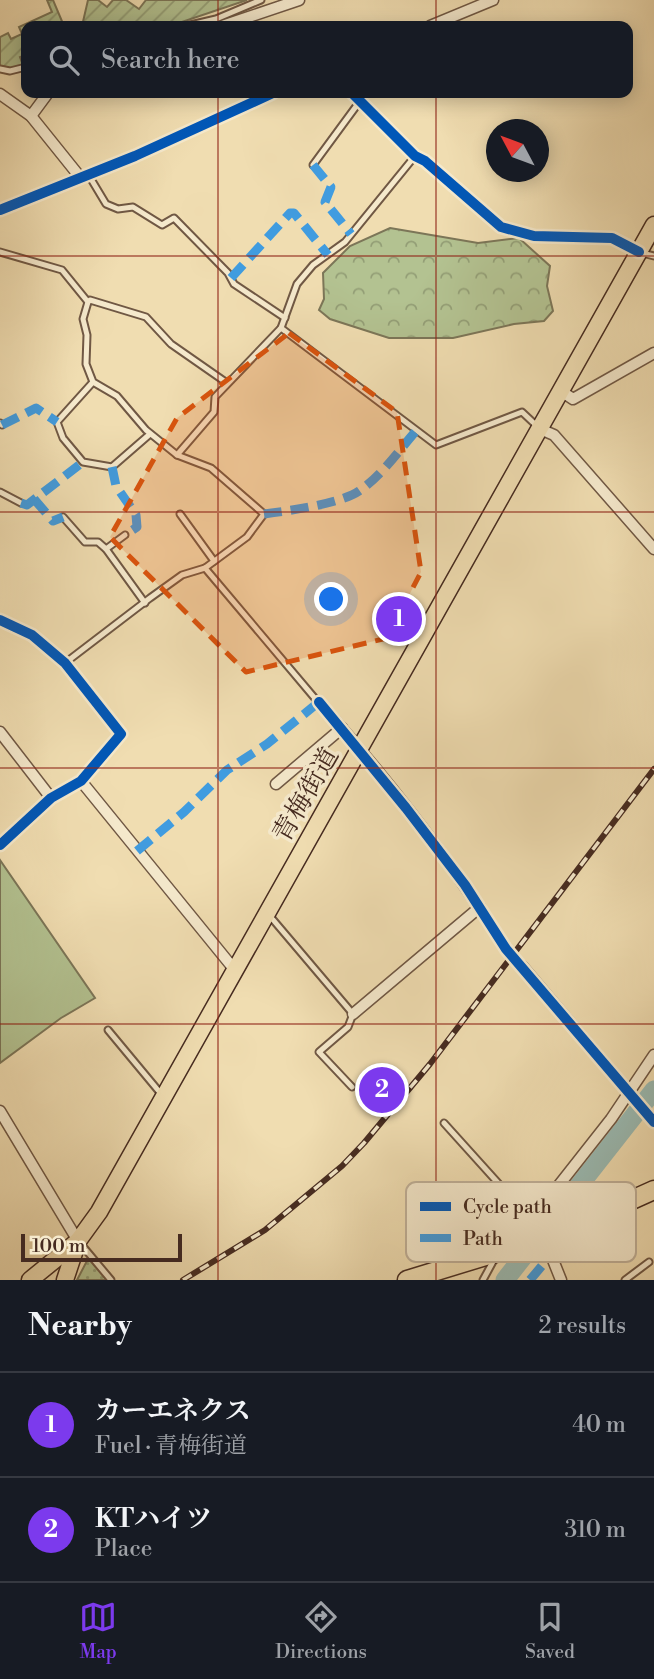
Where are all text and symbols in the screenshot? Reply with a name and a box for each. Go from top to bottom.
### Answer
search box [21,21,633,98]
icon: search [45,41,83,79]
text: Search here [101,44,240,76]
north arrow [486,119,549,182]
your location [314,582,348,616]
pin: 1 [376,593,422,645]
street label: 青梅街道 [266,742,346,848]
pin: 2 [359,1064,405,1116]
legend [406,1182,636,1262]
text: Cycle path [463,1195,552,1219]
text: Path [463,1227,503,1251]
scale bar [21,1231,182,1263]
text: 100 m [32,1234,85,1258]
text: Nearby [28,1307,132,1345]
text: 2 results [539,1312,626,1340]
text: カーエネクス [95,1395,251,1427]
text: 1 [45,1411,57,1439]
text: 40 m [572,1411,626,1439]
text: Fuel · 青梅街道 [95,1432,247,1460]
text: KTハイツ [95,1503,212,1535]
text: 2 [44,1516,58,1544]
text: 310 m [565,1516,626,1544]
text: Place [95,1535,152,1563]
tab: Map [79,1598,117,1664]
tab: Directions [275,1598,367,1664]
tab: Saved [525,1598,575,1664]

